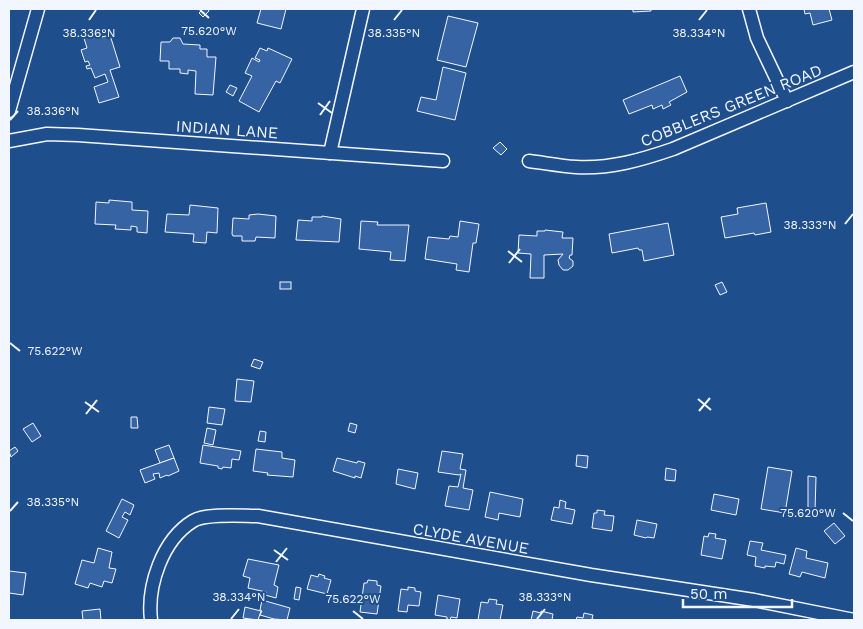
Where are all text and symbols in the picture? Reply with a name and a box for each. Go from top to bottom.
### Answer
text: 75.620°W [181,24,237,38]
text: 38.336°N [62,26,116,40]
text: 38.335°N [368,26,420,40]
text: 38.334°N [672,26,726,40]
street label: COBBLERS GREEN ROAD [638,60,825,151]
text: 38.336°N [26,104,80,118]
street label: INDIAN LANE [175,116,279,143]
text: 38.333°N [784,218,836,232]
text: 75.622°W [27,344,83,358]
text: 38.335°N [27,495,79,509]
text: 75.620°W [780,506,836,520]
street label: CLYDE AVENUE [411,519,530,558]
scale bar [683,576,792,608]
text: 50 m [690,585,727,603]
text: 38.334°N [212,590,266,604]
text: 38.333°N [519,590,571,604]
text: 75.622°W [325,592,381,606]

